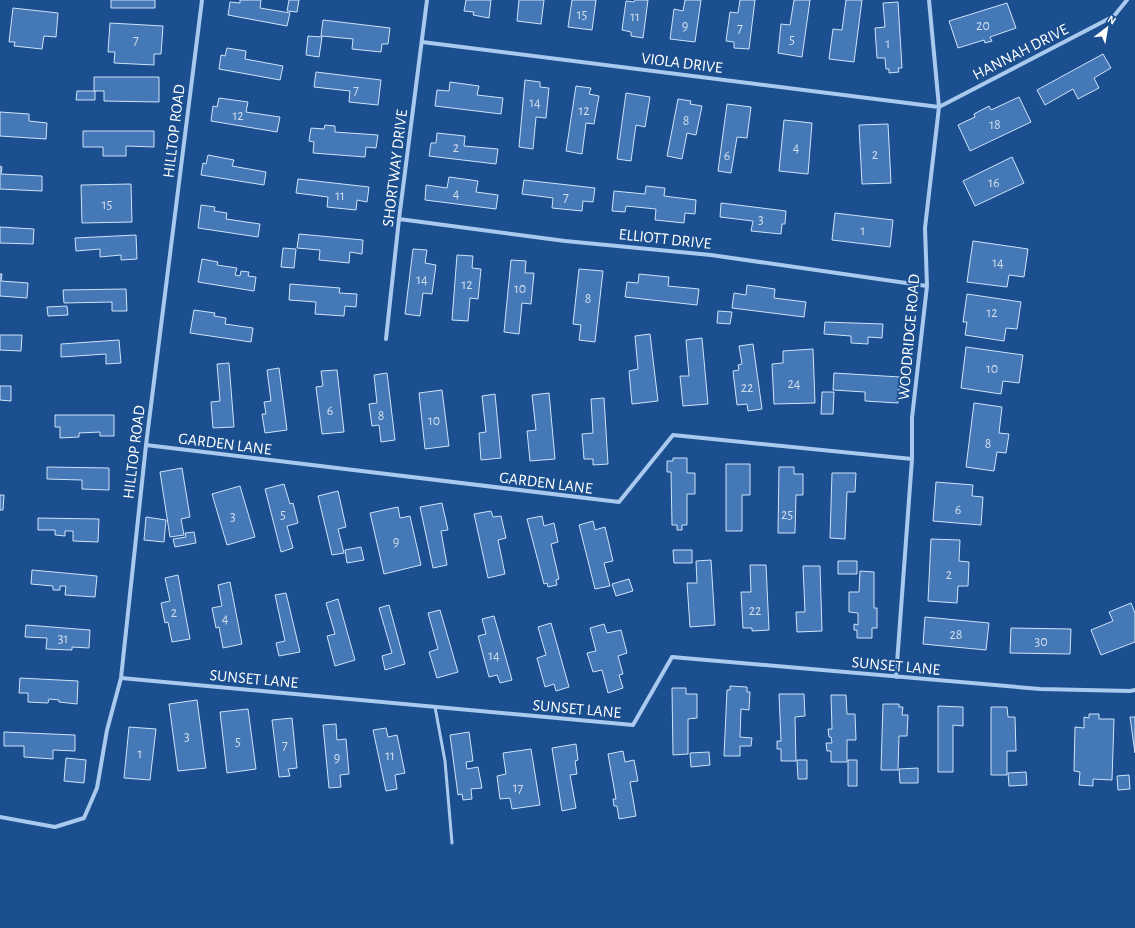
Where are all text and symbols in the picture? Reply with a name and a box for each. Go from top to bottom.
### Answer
house number: 15 [577,8,587,22]
north arrow [1087,8,1127,48]
house number: 11 [630,10,640,24]
text: N [1106,13,1118,27]
house number: 9 [682,19,688,33]
house number: 20 [976,19,990,33]
house number: 7 [737,21,743,35]
street label: HANNAH DRIVE [970,21,1071,83]
house number: 7 [133,33,139,47]
house number: 5 [789,33,795,47]
house number: 1 [886,37,890,51]
street label: VIOLA DRIVE [640,50,724,76]
street label: HILLTOP ROAD [160,83,188,179]
house number: 7 [353,83,359,97]
house number: 14 [529,96,541,110]
house number: 12 [578,104,590,118]
street label: SHORTWAY DRIVE [380,108,410,228]
house number: 12 [232,109,244,123]
house number: 8 [683,114,689,128]
house number: 18 [989,118,1001,132]
house number: 2 [453,141,459,155]
house number: 4 [793,141,800,155]
house number: 2 [872,148,878,162]
house number: 6 [724,149,730,163]
house number: 16 [988,176,1000,190]
house number: 4 [453,187,460,201]
house number: 11 [335,189,345,203]
house number: 7 [563,190,569,204]
house number: 15 [102,198,112,212]
house number: 3 [758,213,764,227]
house number: 1 [861,224,865,238]
street label: ELLIOTT DRIVE [618,226,712,252]
house number: 14 [992,256,1004,270]
house number: 14 [416,273,428,287]
street label: WOODRIDGE ROAD [896,273,922,401]
house number: 12 [461,278,473,292]
house number: 10 [514,282,526,296]
house number: 8 [585,292,591,306]
house number: 12 [986,306,998,320]
house number: 10 [986,362,998,376]
house number: 24 [787,377,801,391]
house number: 22 [741,381,753,395]
street label: HILLTOP ROAD [120,404,148,500]
house number: 6 [327,404,333,418]
house number: 8 [378,409,384,423]
house number: 10 [428,414,440,428]
street label: GARDEN LANE [177,430,273,458]
house number: 8 [985,437,991,451]
street label: GARDEN LANE [498,469,594,497]
house number: 6 [955,503,961,517]
house number: 5 [280,508,286,522]
house number: 25 [781,508,793,522]
house number: 3 [230,510,236,524]
house number: 9 [393,535,399,549]
house number: 2 [946,568,952,582]
house number: 22 [749,604,761,618]
house number: 2 [171,606,177,620]
house number: 4 [222,612,229,626]
house number: 28 [949,628,963,642]
house number: 31 [58,632,68,646]
house number: 30 [1034,635,1048,649]
house number: 14 [488,649,500,663]
street label: SUNSET LANE [851,654,941,678]
street label: SUNSET LANE [209,667,299,691]
street label: SUNSET LANE [532,697,622,721]
house number: 3 [184,730,190,744]
house number: 5 [235,735,241,749]
house number: 7 [282,738,288,752]
house number: 1 [138,747,142,761]
house number: 11 [385,749,395,763]
house number: 9 [334,751,340,765]
house number: 17 [513,781,523,795]

